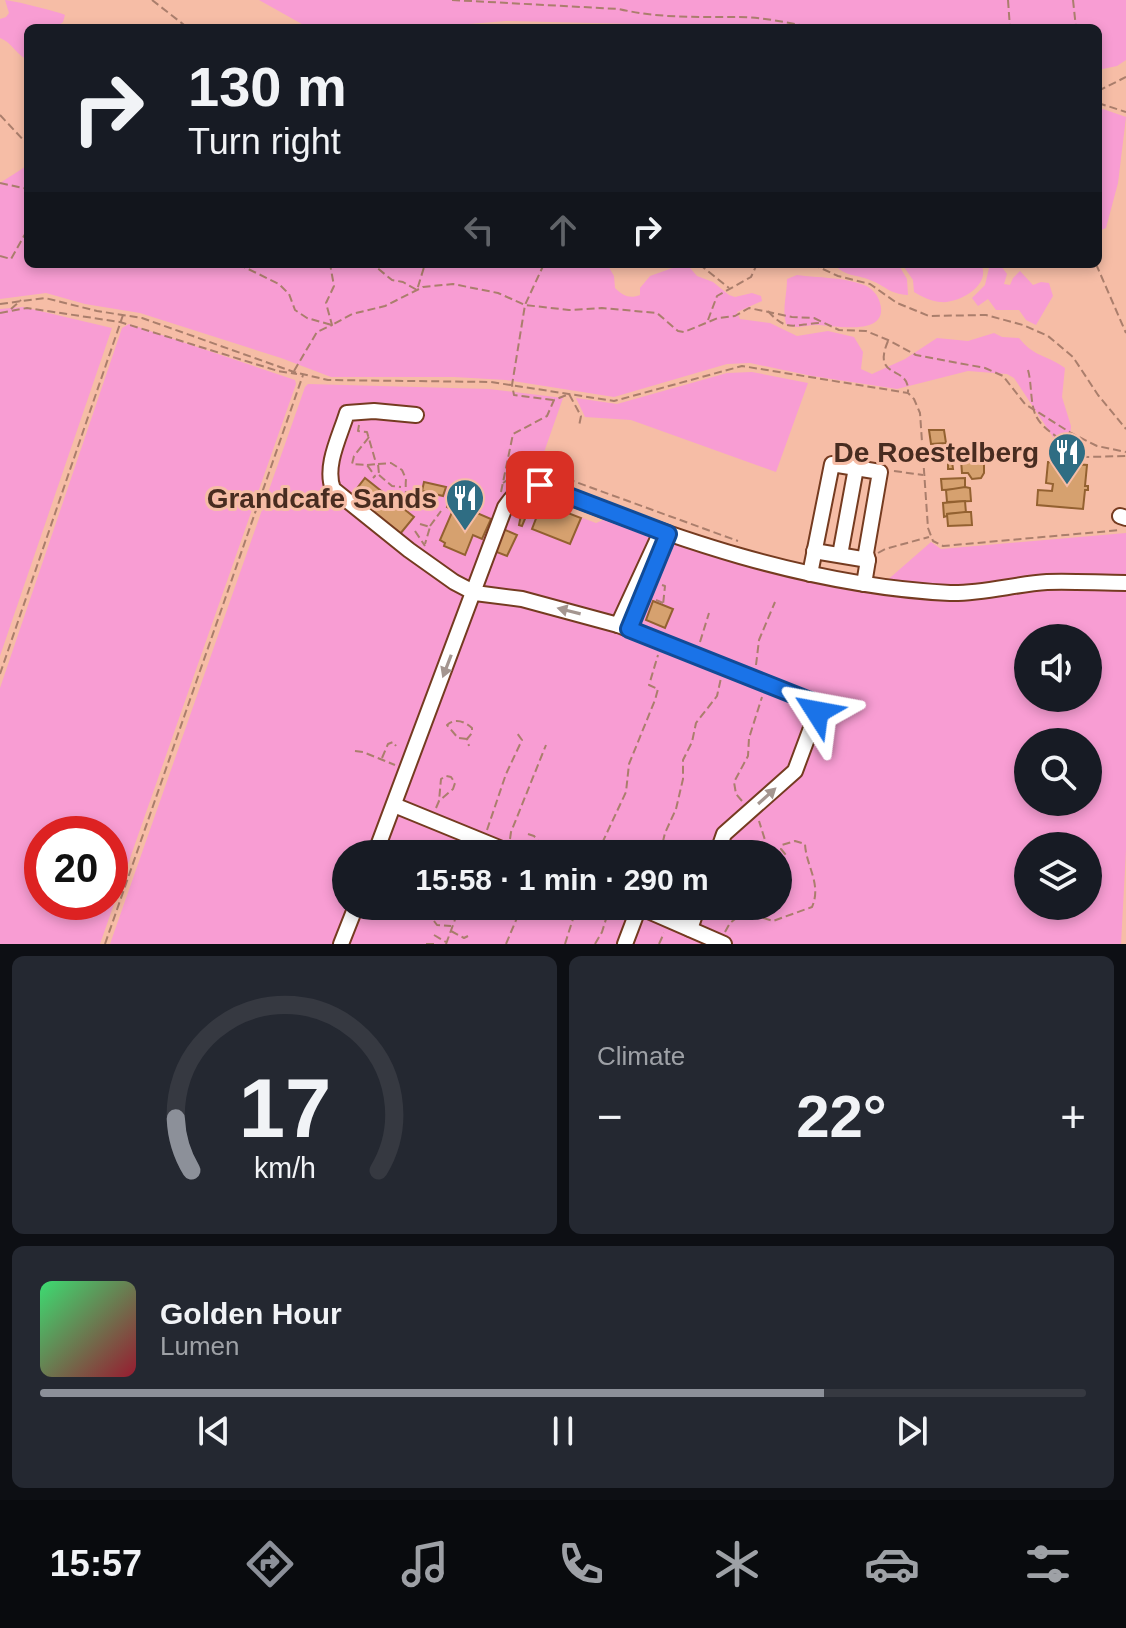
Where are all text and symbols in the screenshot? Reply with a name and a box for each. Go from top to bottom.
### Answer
text: 130 m [188,55,347,118]
icon: right [56,56,160,160]
text: Turn right [188,121,341,162]
icon: left [457,208,501,252]
icon: ahead [541,208,585,252]
icon: right [625,208,669,252]
restaurant icon: De Roestelberg [1046,431,1088,486]
place label: De Roestelberg [834,437,1039,468]
pin [506,451,574,519]
icon: arrive [518,463,562,507]
restaurant icon: Grandcafe Sands [444,477,486,532]
place label: Grandcafe Sands [207,483,437,514]
one-way arrow [557,604,582,616]
map controls [1014,624,1102,920]
button: sound [1014,624,1102,712]
one-way arrow [440,654,453,678]
position arrow [775,670,859,754]
button: search [1014,728,1102,816]
one-way arrow [757,788,776,806]
speed limit sign: 20 [24,816,128,920]
button: layers [1014,832,1102,920]
text: 15:58 · 1 min · 290 m [415,863,709,896]
text: Climate [597,1041,685,1071]
text: 17 [238,1062,331,1155]
text: 22° [796,1083,887,1150]
text: − [597,1092,623,1141]
text: + [1060,1092,1086,1141]
text: km/h [254,1152,315,1184]
text: Golden Hour [160,1297,342,1330]
text: Lumen [160,1331,240,1361]
icon: previous [192,1409,236,1453]
icon: pause [541,1409,585,1453]
icon: next [890,1409,934,1453]
icon: directions [242,1536,298,1592]
icon: music [397,1536,453,1592]
icon: phone [553,1536,609,1592]
icon: climate [709,1536,765,1592]
icon: car [864,1536,920,1592]
icon: filters [1020,1536,1076,1592]
text: 15:57 [50,1543,142,1584]

